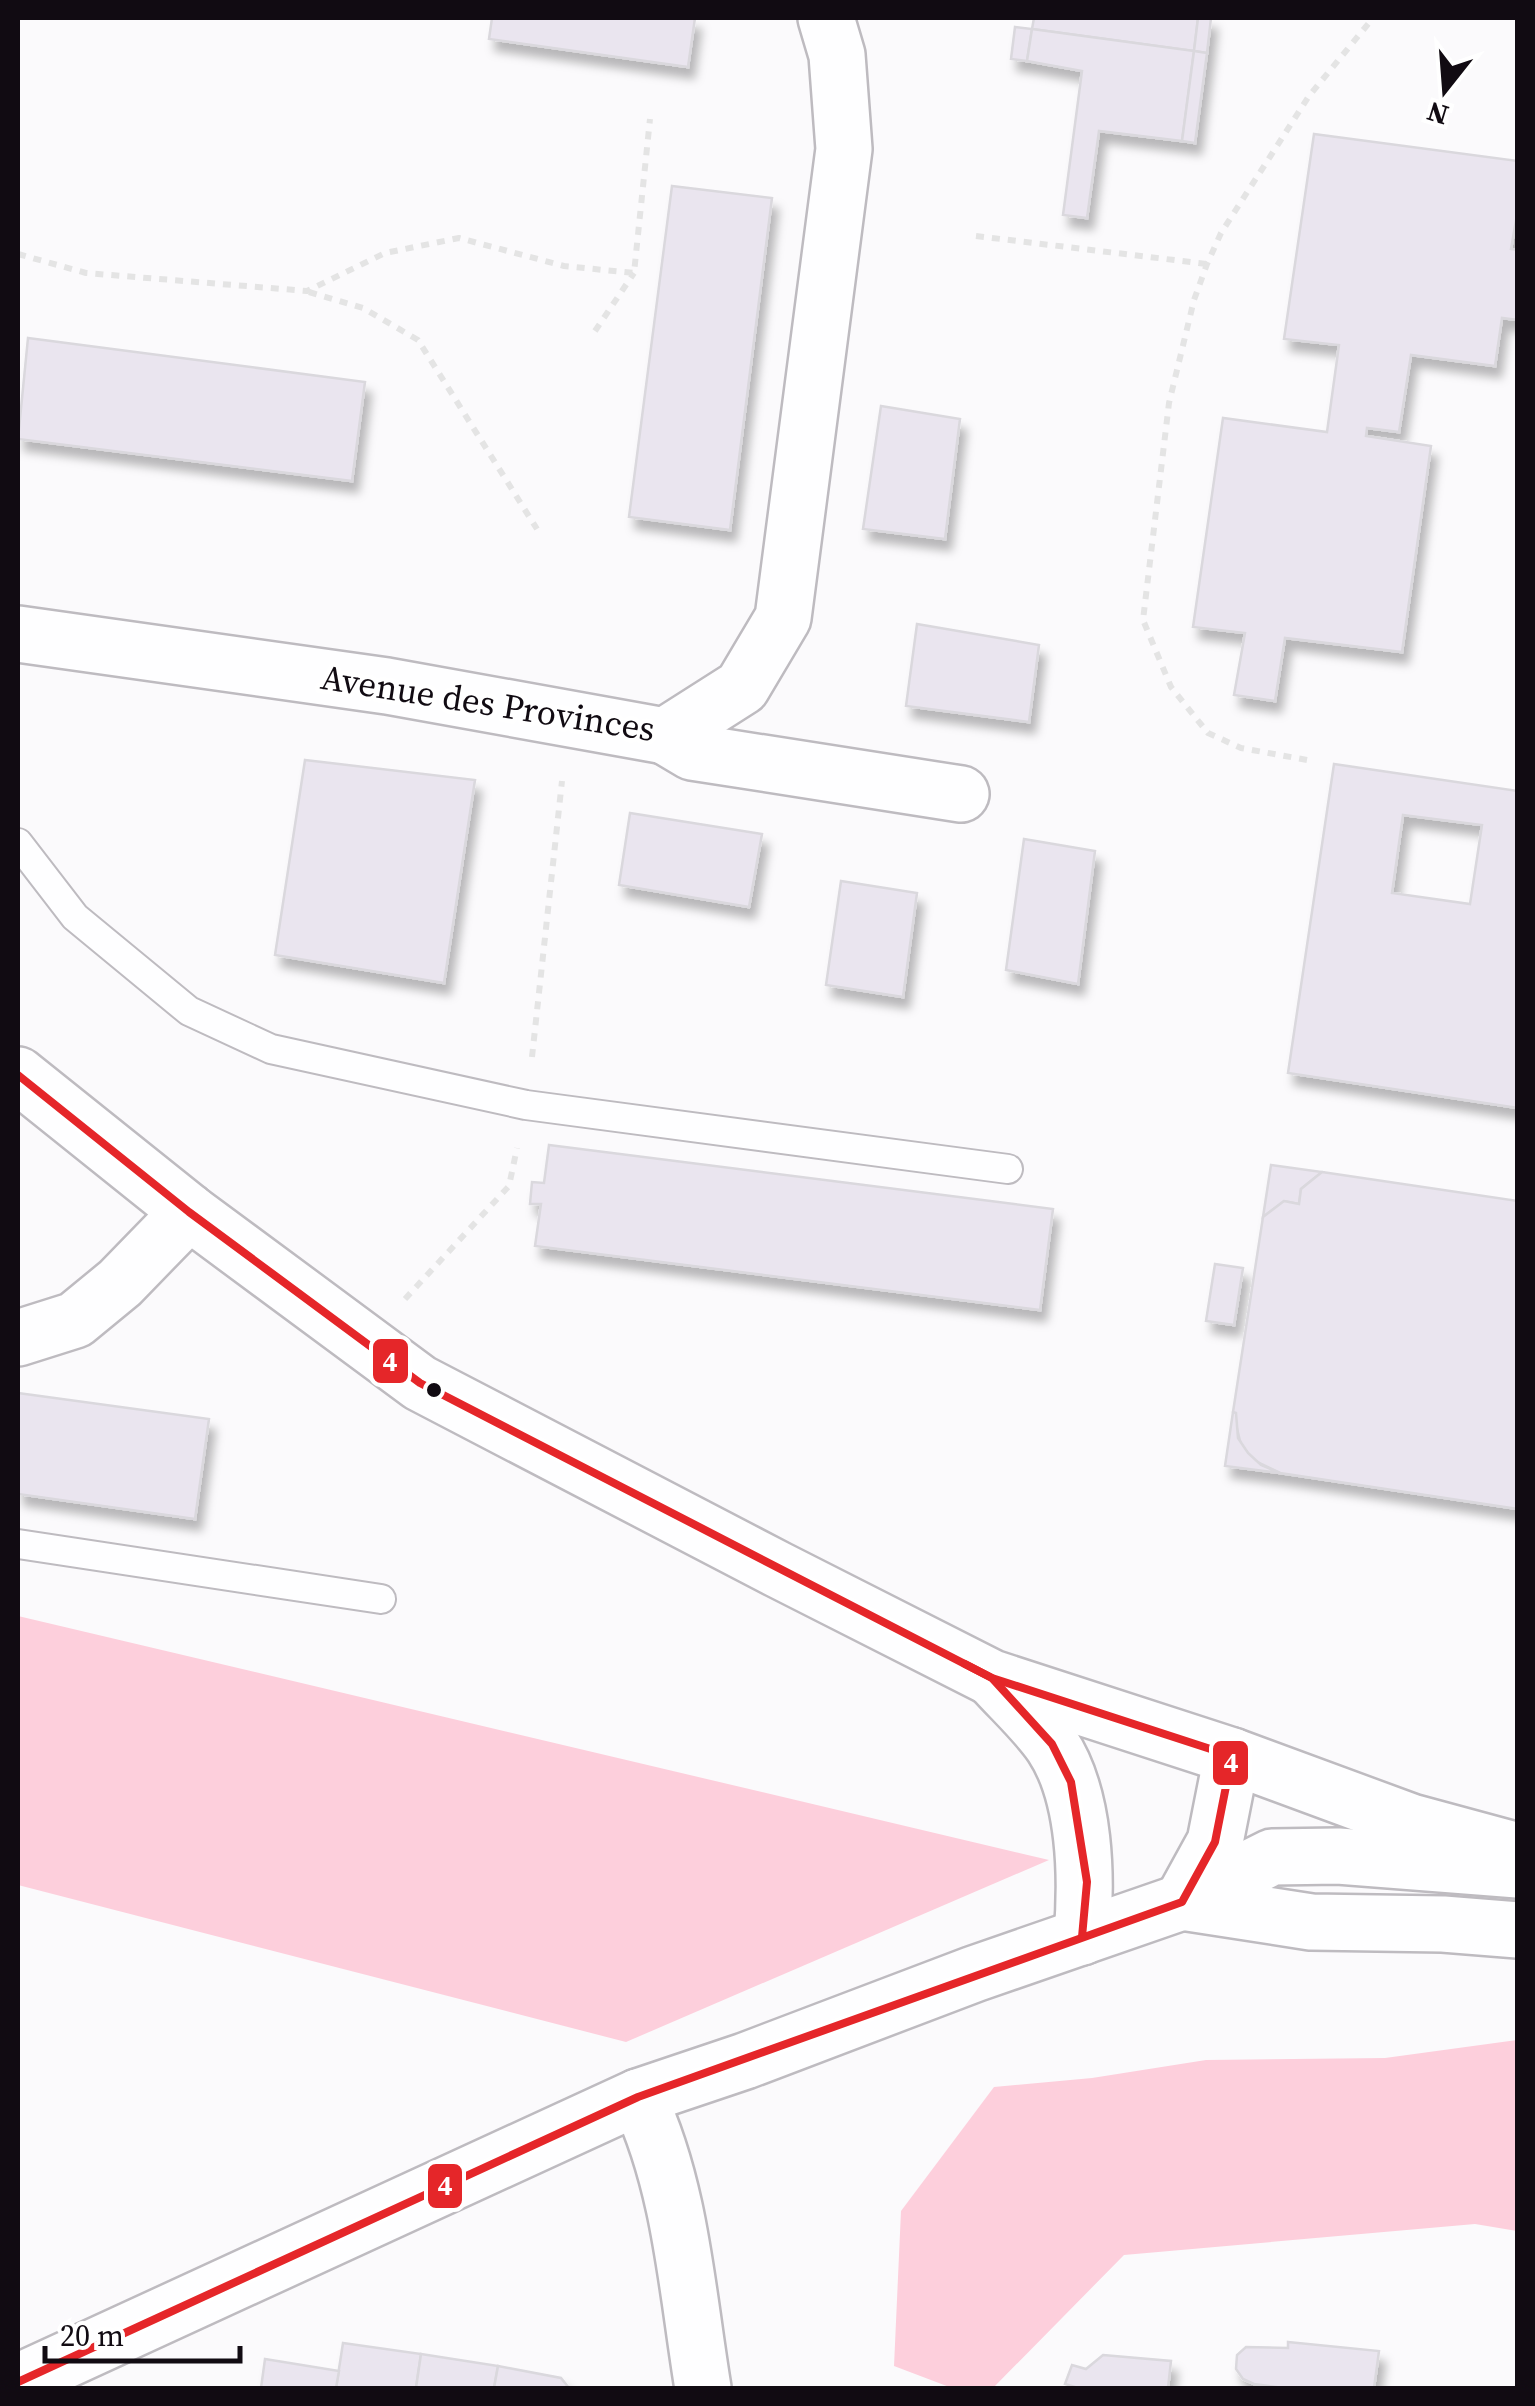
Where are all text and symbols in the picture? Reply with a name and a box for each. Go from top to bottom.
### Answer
north arrow [1395,40,1495,140]
text: N [1422,93,1453,135]
street label: Avenue des Provinces [318,653,658,753]
line badge: 4 [371,1337,410,1385]
text: 4 [382,1342,398,1380]
unlabelled marker [424,1380,444,1400]
line badge: 4 [1211,1739,1250,1787]
text: 4 [1223,1743,1239,1781]
line badge: 4 [426,2162,464,2210]
text: 4 [437,2166,453,2204]
scale bar [45,2301,240,2363]
text: 20 m [60,2315,124,2356]

